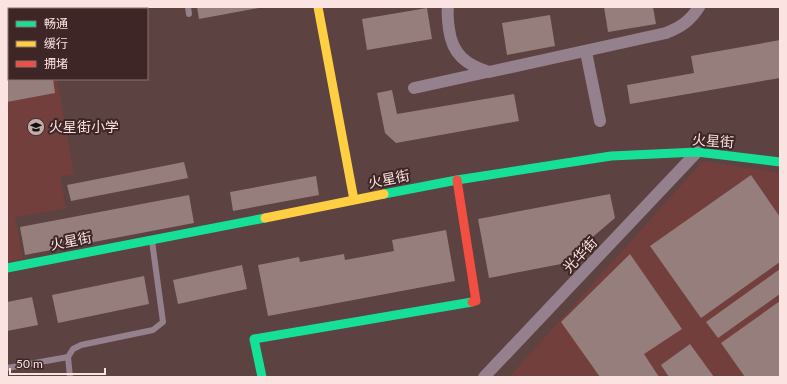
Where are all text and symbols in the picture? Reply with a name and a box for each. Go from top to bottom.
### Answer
legend [8,8,148,80]
text: 畅通 [44,16,68,31]
text: 缓行 [44,36,68,51]
text: 拥堵 [44,56,68,71]
school or university icon: 火星街小学 [26,117,46,137]
place label: 火星街小学 [49,118,119,135]
street label: 火星街 [691,131,735,150]
street label: 火星街 [367,166,411,191]
street label: 火星街 [49,228,93,253]
street label: 光华街 [559,234,600,276]
scale bar [10,350,105,376]
text: 50 m [16,356,43,371]

